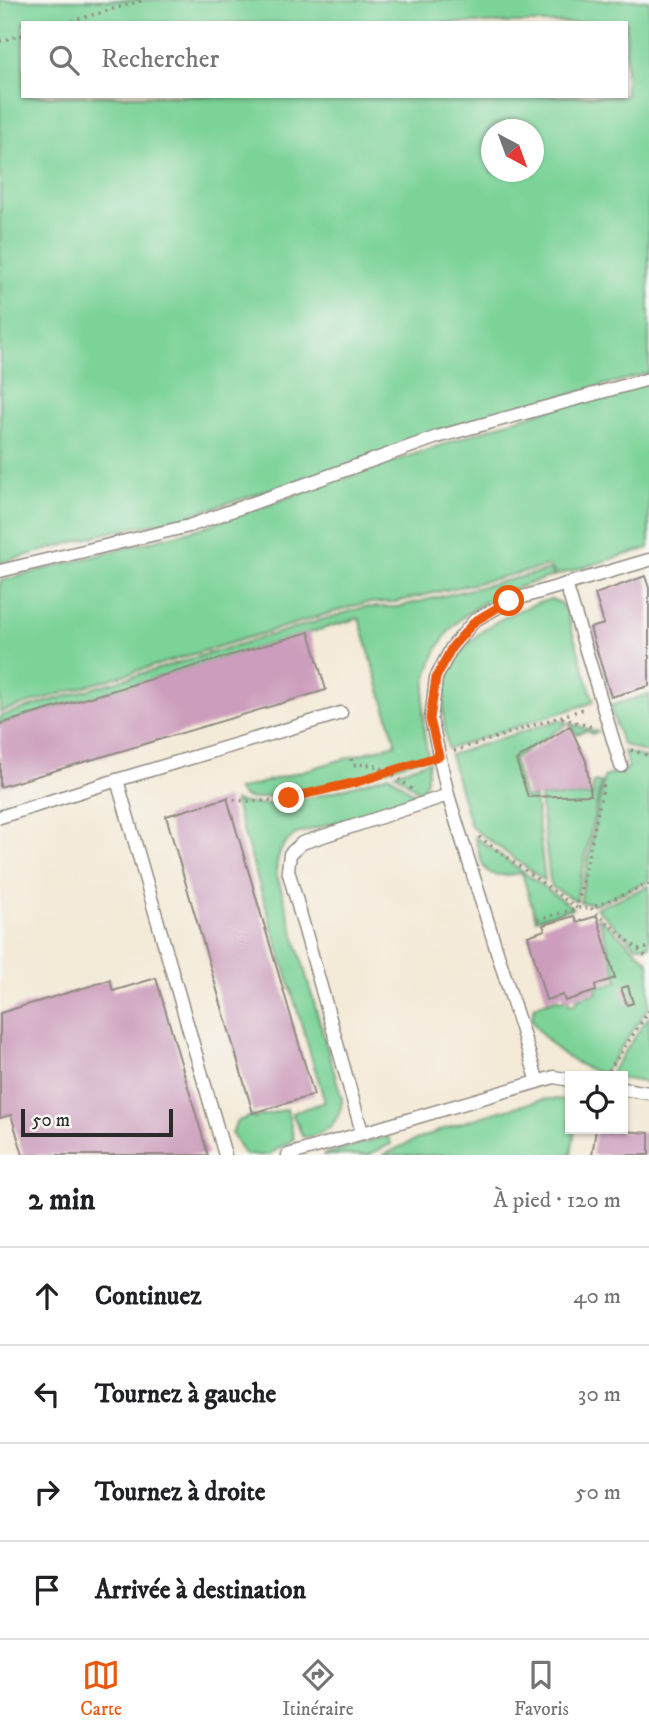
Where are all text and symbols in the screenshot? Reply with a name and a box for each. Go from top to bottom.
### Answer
search box [21,21,628,98]
icon: search [45,41,83,79]
text: Rechercher [101,43,219,76]
north arrow [481,119,544,182]
route start [493,585,524,616]
route end [273,782,304,813]
map controls [565,1071,628,1134]
button: locate [565,1071,628,1134]
scale bar [21,1106,173,1138]
text: 50 m [32,1109,70,1132]
text: 2 min [28,1182,95,1219]
text: À pied · 120 m [493,1186,621,1215]
icon: ahead [28,1277,66,1315]
text: Continuez [95,1280,201,1313]
text: 40 m [573,1282,621,1311]
icon: left [28,1375,66,1413]
text: Tournez à gauche [95,1378,276,1411]
text: 30 m [578,1380,621,1409]
icon: right [28,1473,66,1511]
text: Tournez à droite [95,1476,266,1509]
text: 50 m [575,1478,621,1507]
icon: arrive [28,1571,66,1609]
text: Arrivée à destination [95,1574,306,1607]
tab: Carte [80,1656,122,1721]
tab: Itinéraire [282,1656,354,1721]
tab: Favoris [514,1656,569,1721]

